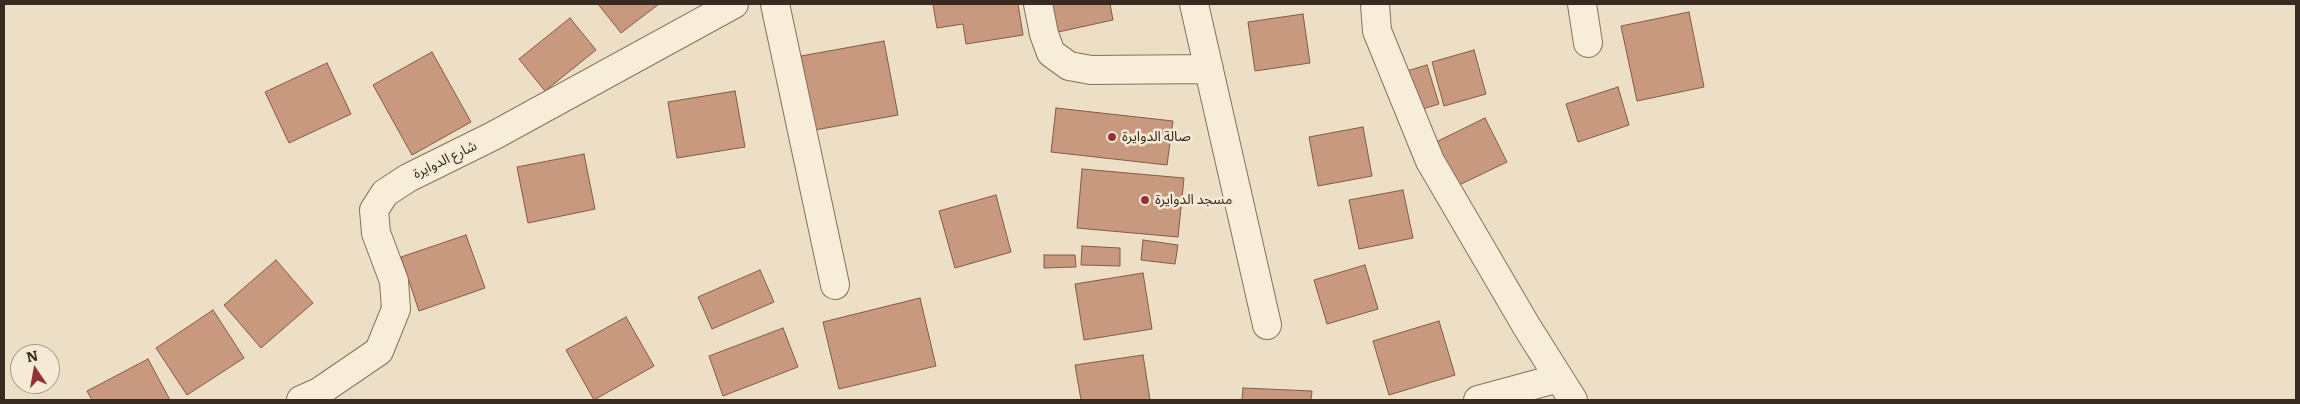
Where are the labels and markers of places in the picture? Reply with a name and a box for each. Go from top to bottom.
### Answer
place label: صالة الدوايرة [1122,129,1191,145]
marker: صالة الدوايرة [1106,131,1118,143]
place label: مسجد الدوايرة [1155,192,1232,208]
marker: مسجد الدوايرة [1139,194,1151,206]

